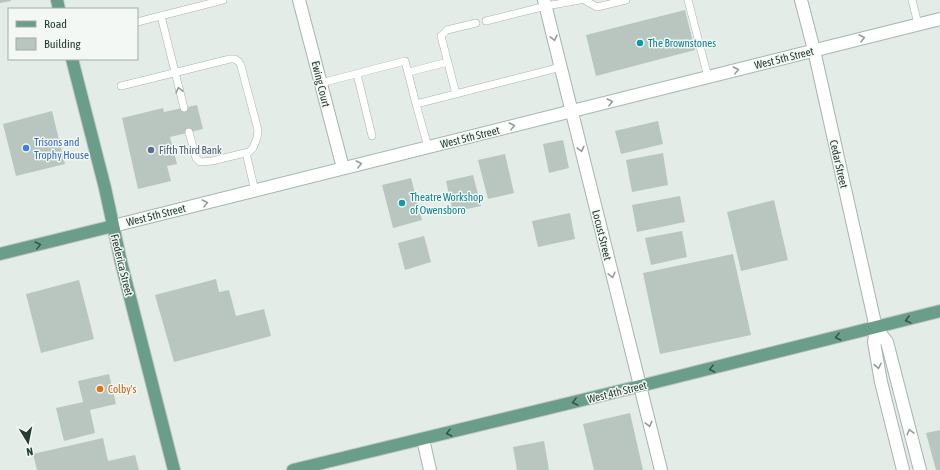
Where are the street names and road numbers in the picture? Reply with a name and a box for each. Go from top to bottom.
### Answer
street label: West 5th Street [753,45,815,71]
street label: Ewing Court [309,60,333,108]
street label: West 5th Street [439,124,501,150]
street label: Cedar Street [828,139,850,189]
street label: West 5th Street [125,202,187,228]
street label: Locust Street [590,209,614,261]
street label: Frederica Street [109,233,135,297]
street label: West 4th Street [586,379,648,405]

